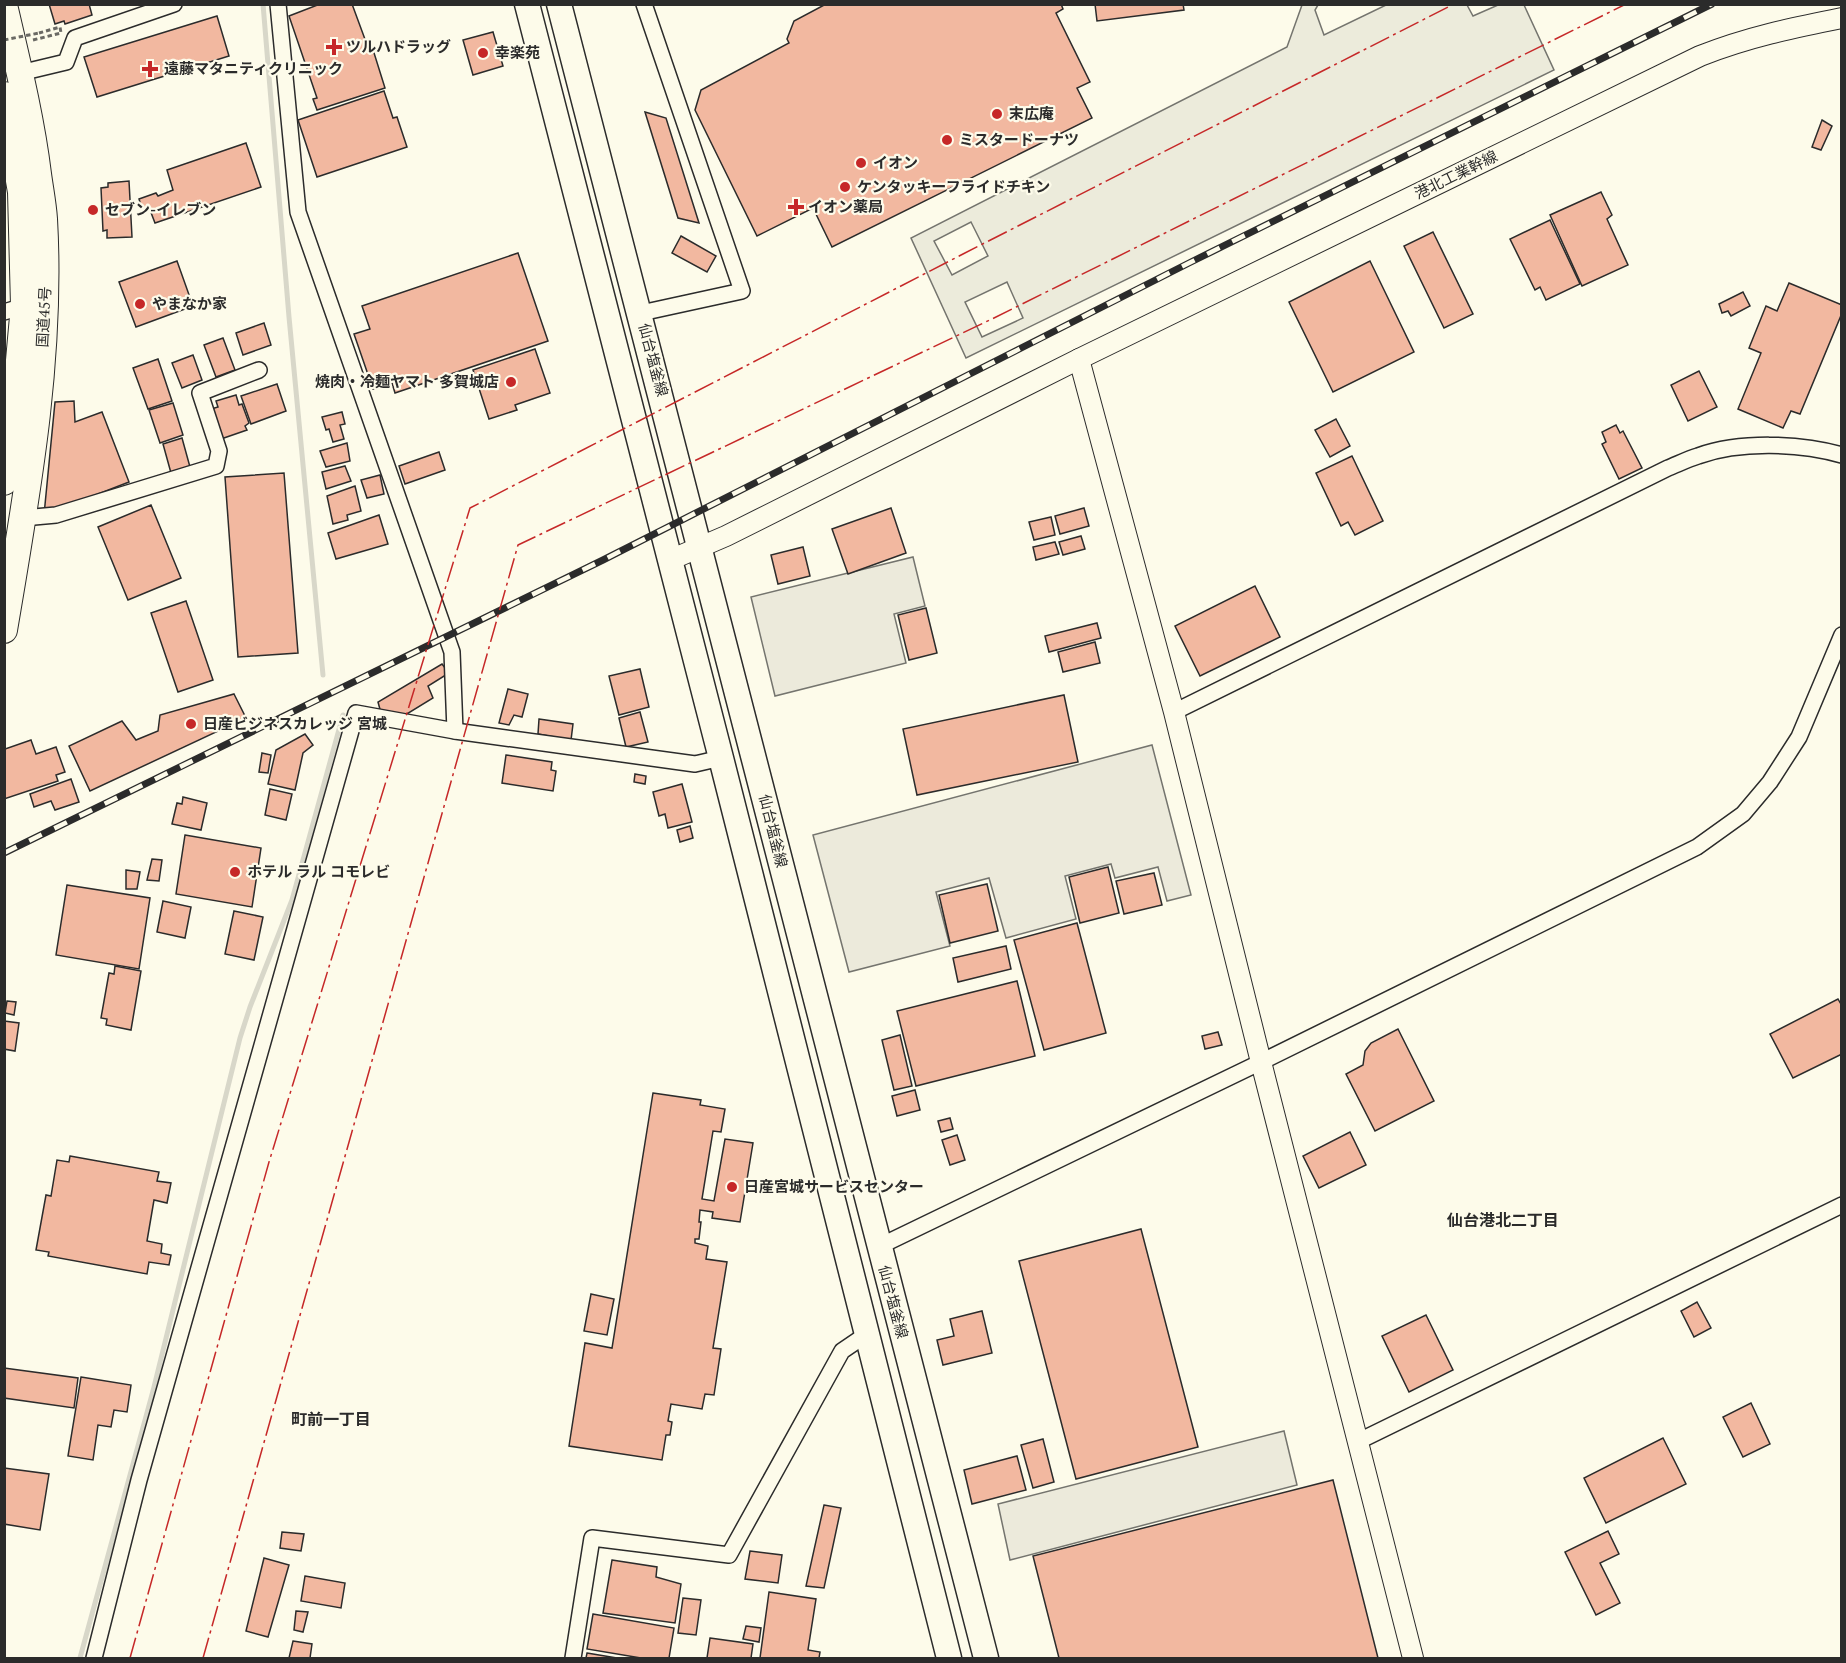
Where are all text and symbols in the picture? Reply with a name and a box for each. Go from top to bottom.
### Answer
place label: ツルハドラッグ [346,36,451,56]
marker: ツルハドラッグ [327,40,341,54]
place label: 幸楽苑 [495,42,540,62]
marker: 幸楽苑 [476,46,490,60]
place label: 遠藤マタニティクリニック [164,58,343,78]
marker: 遠藤マタニティクリニック [141,60,159,78]
place label: 末広庵 [1009,103,1054,123]
marker: 末広庵 [990,107,1004,121]
place label: ミスタードーナツ [959,129,1079,149]
marker: ミスタードーナツ [940,133,954,147]
street label: 港北工業幹線 [1411,145,1500,203]
place label: イオン [873,152,918,172]
marker: イオン [854,156,868,170]
place label: ケンタッキーフライドチキン [857,176,1050,196]
marker: ケンタッキーフライドチキン [838,180,852,194]
place label: イオン薬局 [808,196,883,216]
place label: セブン-イレブン [105,199,216,219]
marker: イオン薬局 [789,200,803,214]
marker: セブン-イレブン [86,203,100,217]
street label: 国道45号 [31,286,55,348]
place label: やまなか家 [152,293,227,313]
marker: やまなか家 [133,297,147,311]
street label: 仙台塩釜線 [635,321,673,399]
place label: 焼肉・冷麺ヤマト 多賀城店 [315,371,499,391]
marker: 焼肉・冷麺ヤマト 多賀城店 [504,375,518,389]
place label: 日産ビジネスカレッジ 宮城 [203,713,387,733]
marker: 日産ビジネスカレッジ 宮城 [184,717,198,731]
street label: 仙台塩釜線 [755,792,793,870]
place label: ホテル ラル コモレビ [247,861,390,881]
marker: ホテル ラル コモレビ [228,865,242,879]
place label: 日産宮城サービスセンター [744,1176,924,1196]
marker: 日産宮城サービスセンター [725,1180,739,1194]
district label: 仙台港北二丁目 [1446,1209,1559,1231]
street label: 仙台塩釜線 [875,1263,913,1341]
district label: 町前一丁目 [291,1408,371,1430]

